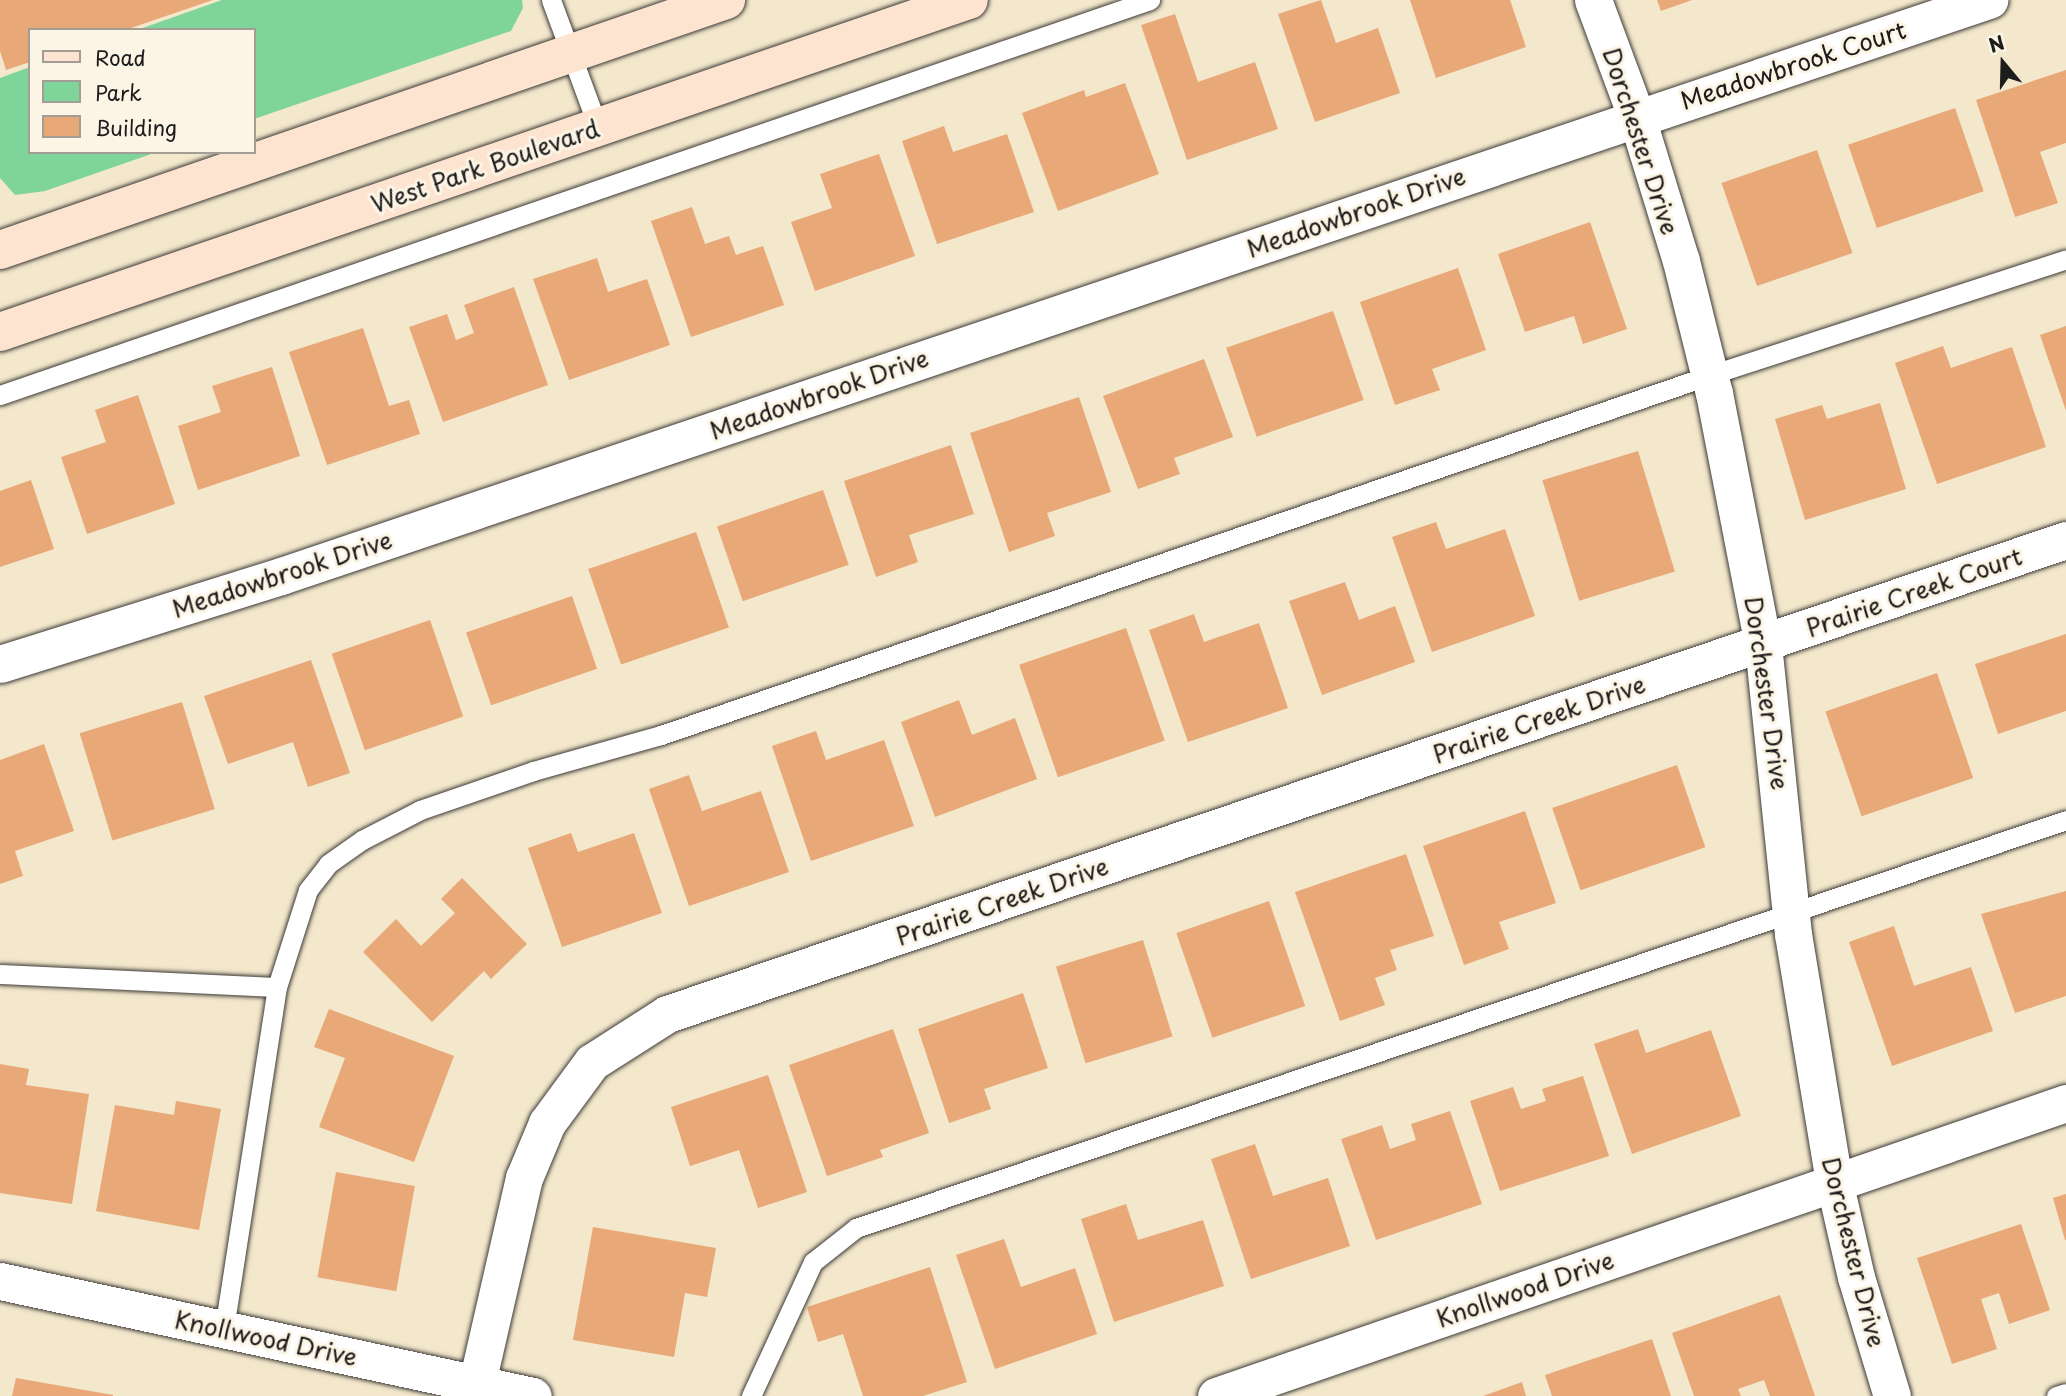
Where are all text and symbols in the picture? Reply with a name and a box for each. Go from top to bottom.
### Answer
street label: Meadowbrook Court [1676,15,1910,115]
text: N [1984,27,2008,59]
legend [28,28,256,154]
north arrow [1968,28,2038,98]
text: Road [95,41,146,73]
street label: Dorchester Drive [1597,43,1685,239]
text: Park [95,76,142,108]
text: Building [95,111,177,143]
street label: West Park Boulevard [367,113,603,219]
street label: Meadowbrook Drive [1242,161,1470,263]
street label: Meadowbrook Drive [705,343,933,445]
street label: Meadowbrook Drive [167,524,397,624]
street label: Prairie Creek Court [1801,541,2027,643]
street label: Dorchester Drive [1739,594,1795,792]
street label: Prairie Creek Drive [1428,669,1650,769]
street label: Prairie Creek Drive [891,851,1113,951]
street label: Dorchester Drive [1816,1153,1892,1351]
street label: Knollwood Drive [1432,1245,1618,1333]
street label: Knollwood Drive [172,1305,360,1371]

